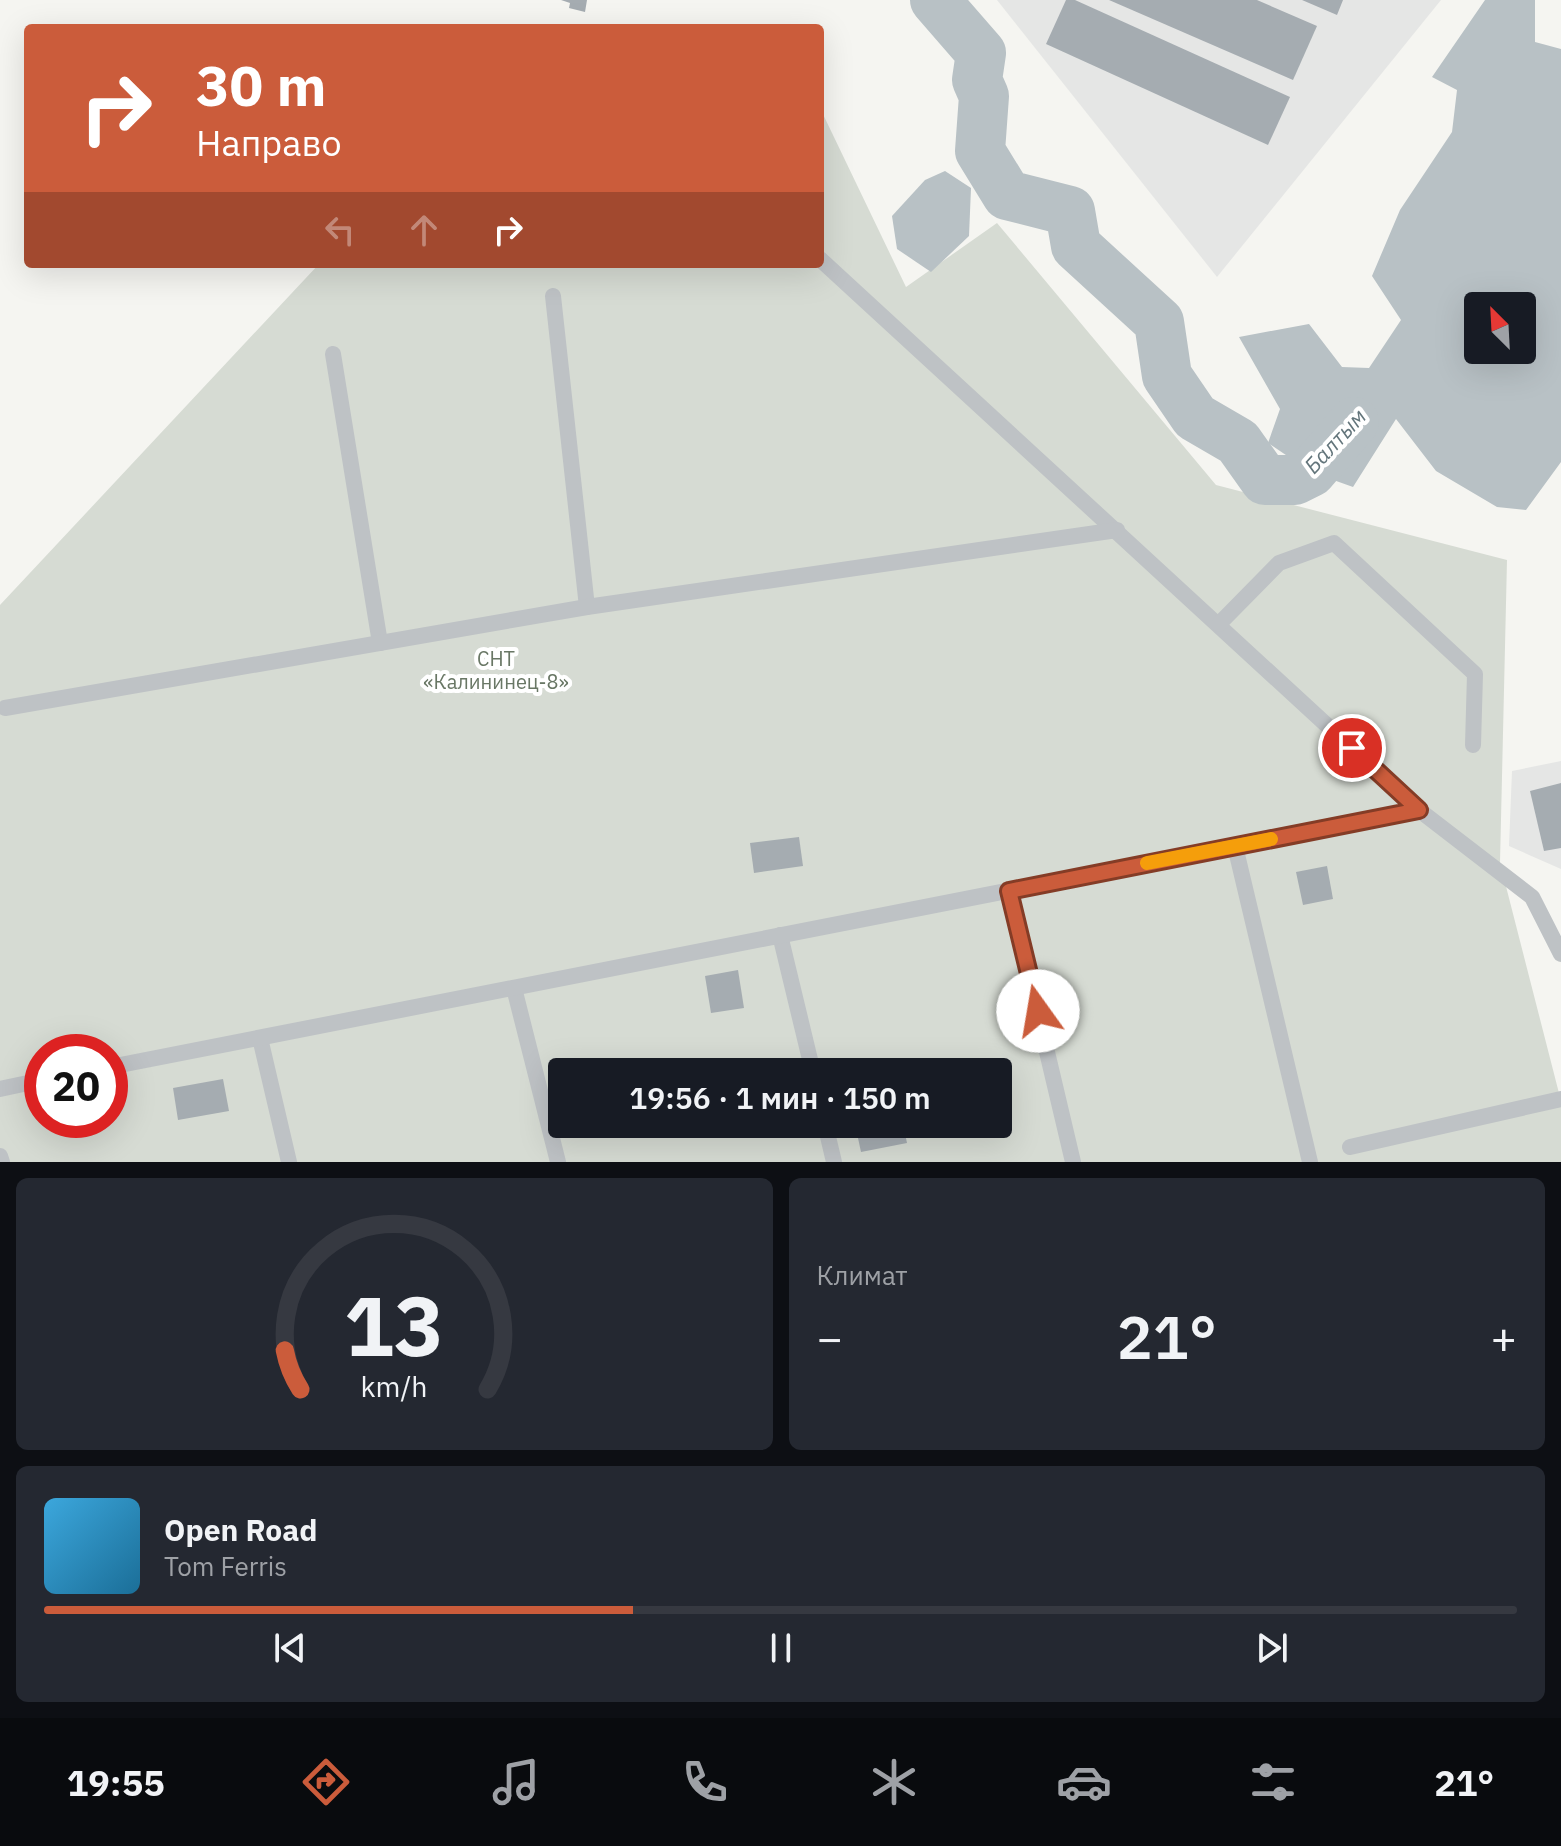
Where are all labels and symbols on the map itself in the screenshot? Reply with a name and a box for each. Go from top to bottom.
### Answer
north arrow [1464,292,1536,364]
water label: Балтым [1297,402,1372,479]
park label: СНТ «Калининец-8» [423,645,569,695]
pin [1318,714,1386,782]
position arrow [996,969,1080,1053]
speed limit sign: 20 [24,1034,128,1138]

